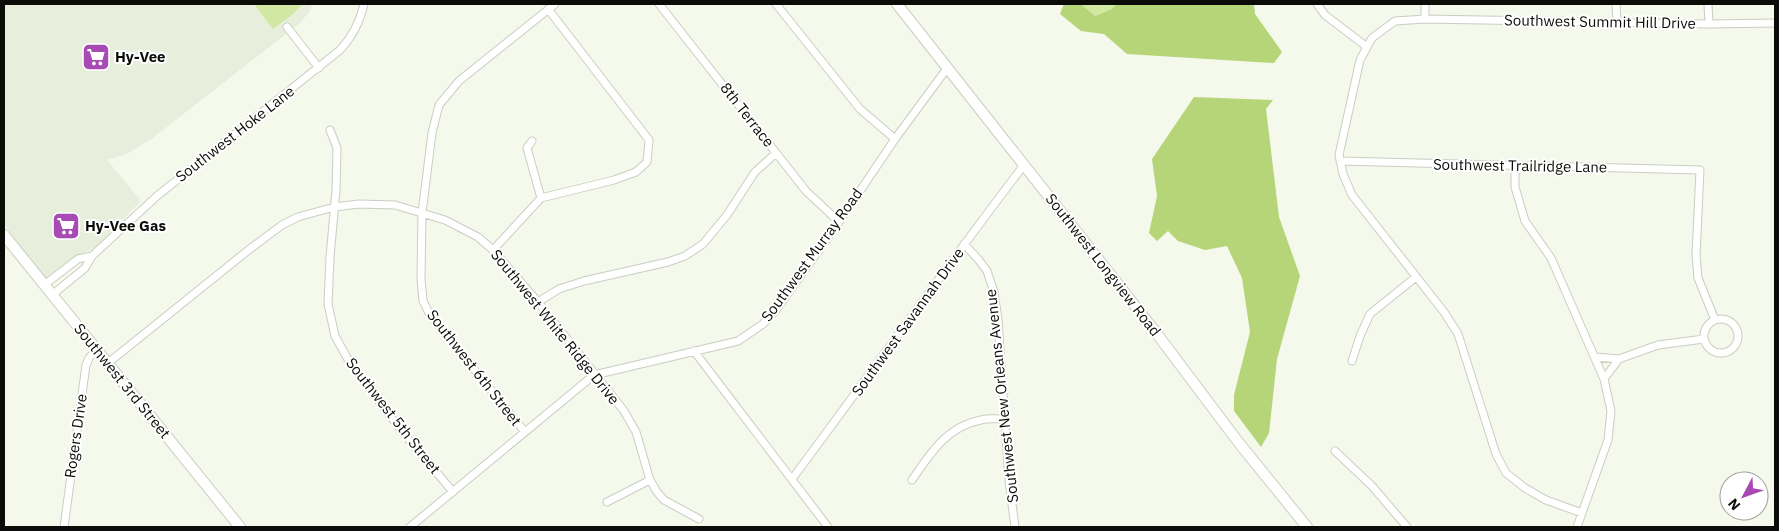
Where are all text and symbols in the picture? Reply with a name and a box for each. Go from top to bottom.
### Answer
street label: Southwest Summit Hill Drive [1504,10,1696,33]
supermarket icon: Hy-Vee [81,42,111,72]
place label: Hy-Vee [115,47,166,66]
street label: 8th Terrace [716,79,779,151]
street label: Southwest Hoke Lane [171,81,298,186]
street label: Southwest Trailridge Lane [1433,154,1607,177]
street label: Southwest Murray Road [757,184,866,325]
street label: Southwest Longview Road [1042,189,1165,340]
supermarket icon: Hy-Vee Gas [51,211,81,241]
place label: Hy-Vee Gas [85,216,166,235]
street label: Southwest Savannah Drive [847,244,968,400]
street label: Southwest White Ridge Drive [487,245,624,408]
street label: Southwest New Orleans Avenue [981,288,1022,504]
street label: Southwest 6th Street [423,306,526,430]
street label: Southwest 3rd Street [70,319,175,442]
street label: Southwest 5th Street [342,354,445,478]
street label: Rogers Drive [60,393,91,479]
north arrow [1719,471,1769,521]
text: N [1724,495,1744,514]

